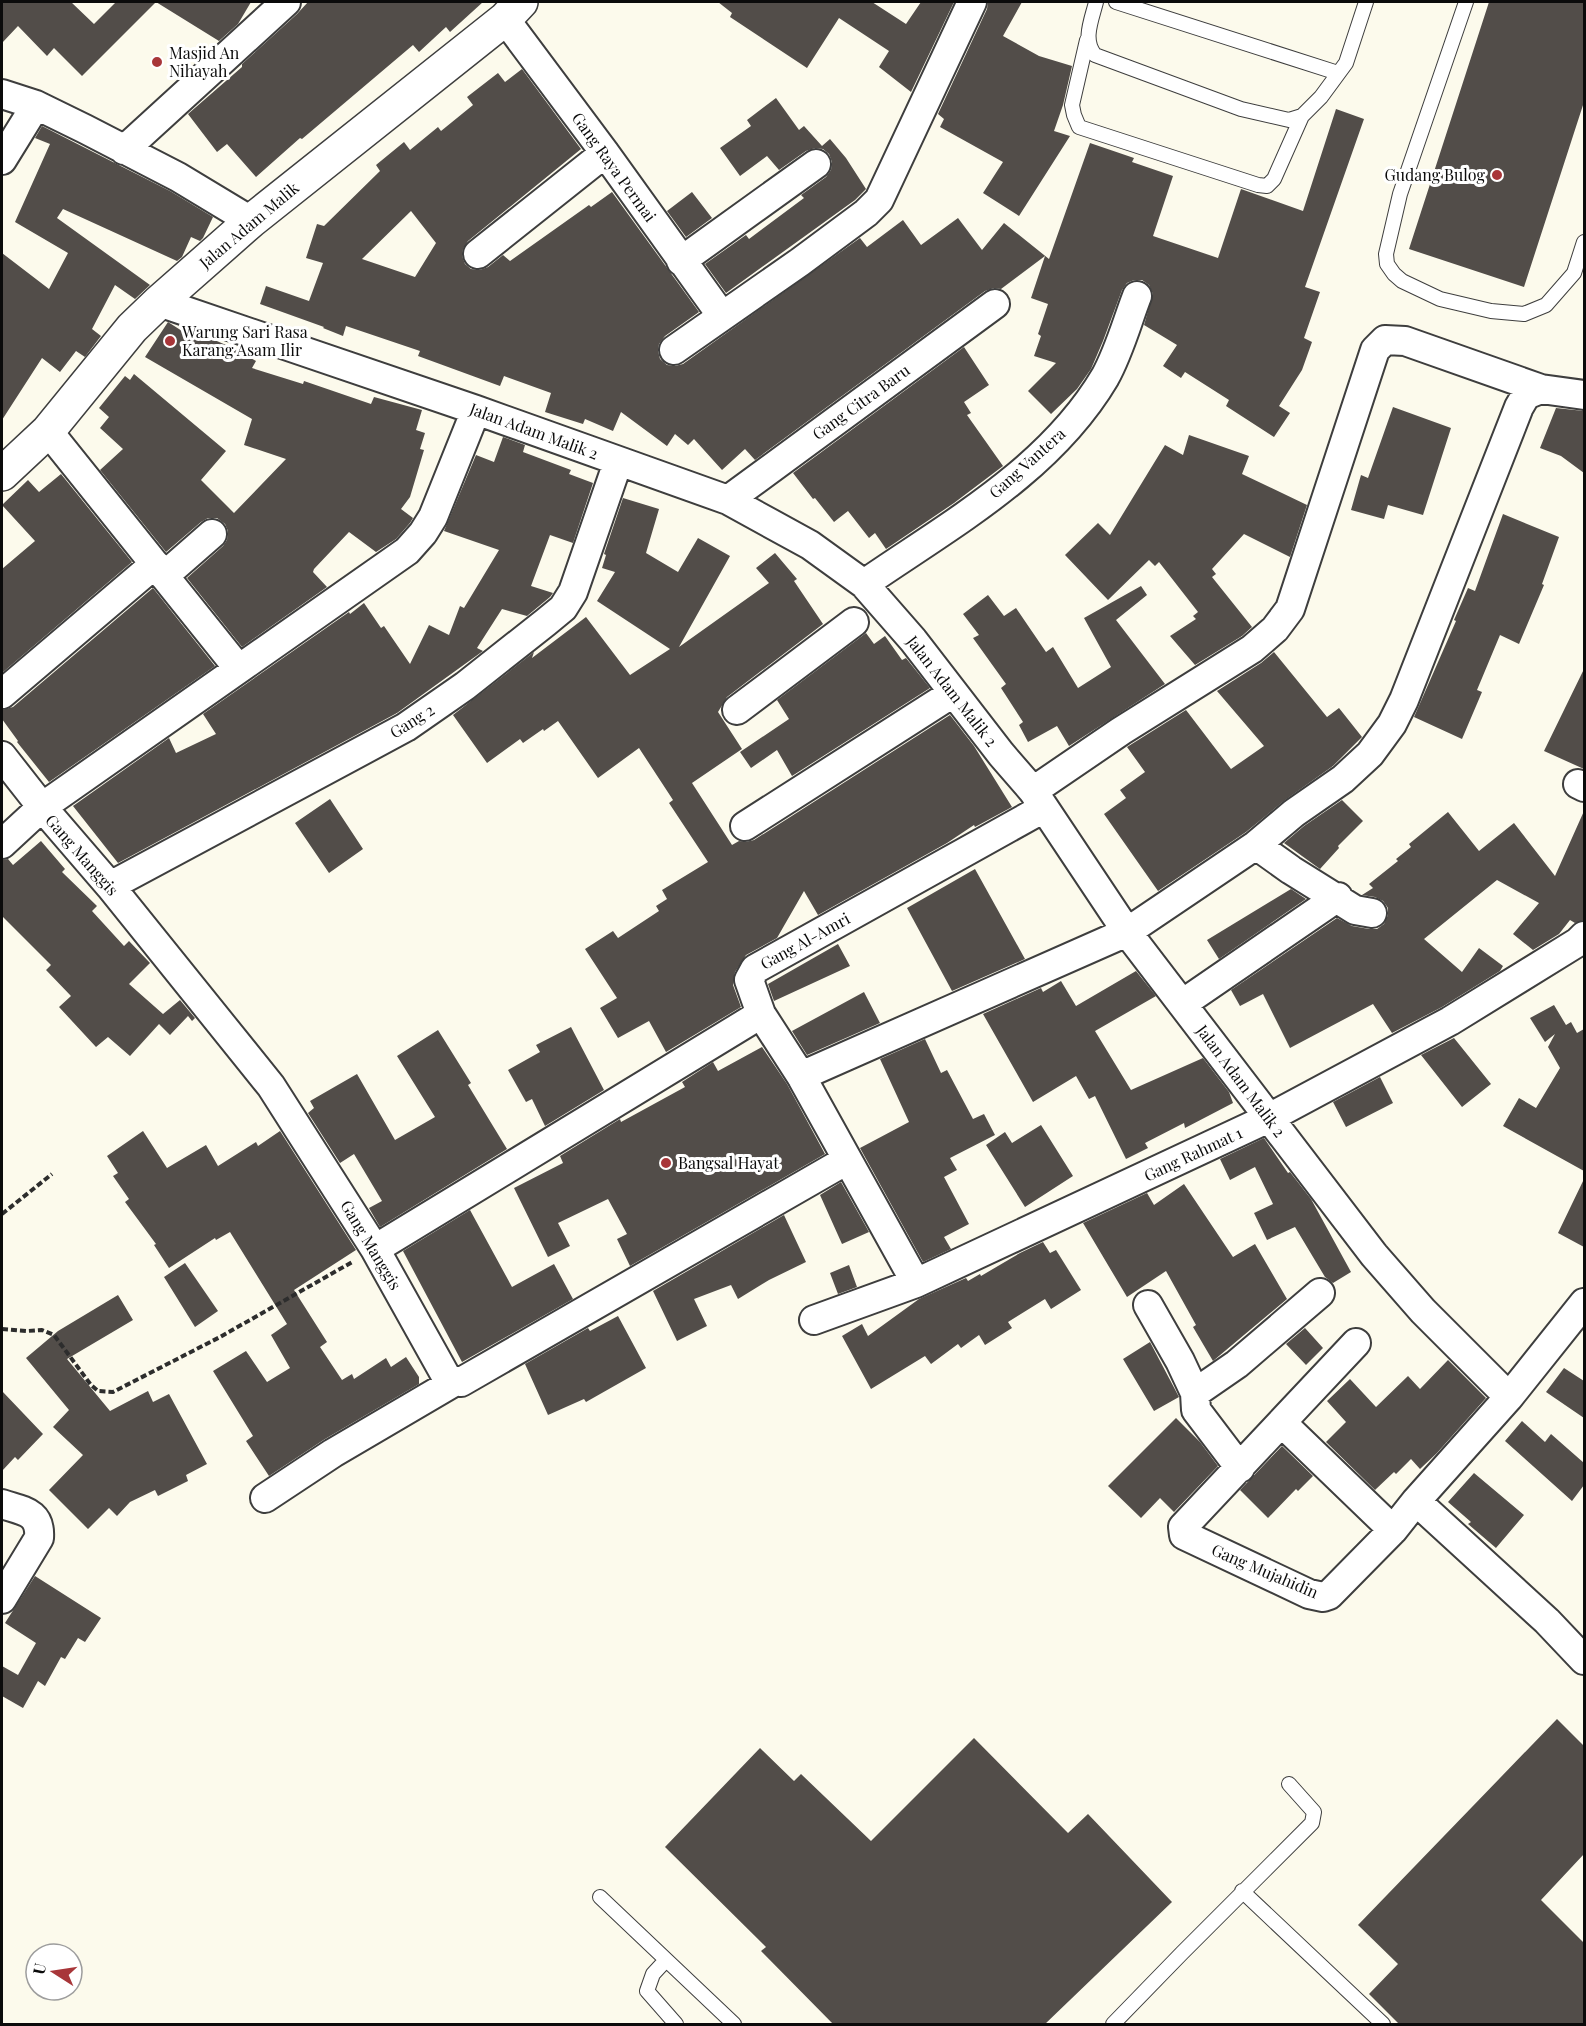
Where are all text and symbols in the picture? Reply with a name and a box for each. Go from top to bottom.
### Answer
place label: Masjid An Nihayah [169,42,240,81]
marker: Masjid An Nihayah [150,55,164,69]
street label: Gang Raya Permai [568,108,661,226]
place label: Gudang Bulog [1384,164,1486,185]
marker: Gudang Bulog [1490,168,1504,182]
street label: Jalan Adam Malik [194,177,303,273]
place label: Warung Sari Rasa Karang Asam Ilir [181,321,308,360]
marker: Warung Sari Rasa Karang Asam Ilir [163,334,177,348]
street label: Gang Citra Baru [808,359,914,444]
street label: Jalan Adam Malik 2 [466,397,601,464]
street label: Gang Vantera [984,423,1069,503]
street label: Jalan Adam Malik 2 [902,630,1002,750]
street label: Gang 2 [386,699,438,742]
street label: Gang Manggis [41,810,123,900]
street label: Gang Al-Amri [756,907,853,974]
street label: Jalan Adam Malik 2 [1192,1020,1290,1141]
street label: Gang Rahmat 1 [1140,1122,1245,1186]
place label: Bangsal Hayat [678,1152,779,1173]
marker: Bangsal Hayat [659,1156,673,1170]
street label: Gang Manggis [336,1196,406,1293]
street label: Gang Mujahidin [1209,1539,1322,1603]
north arrow [24,1942,84,2002]
text: U [27,1961,50,1976]

